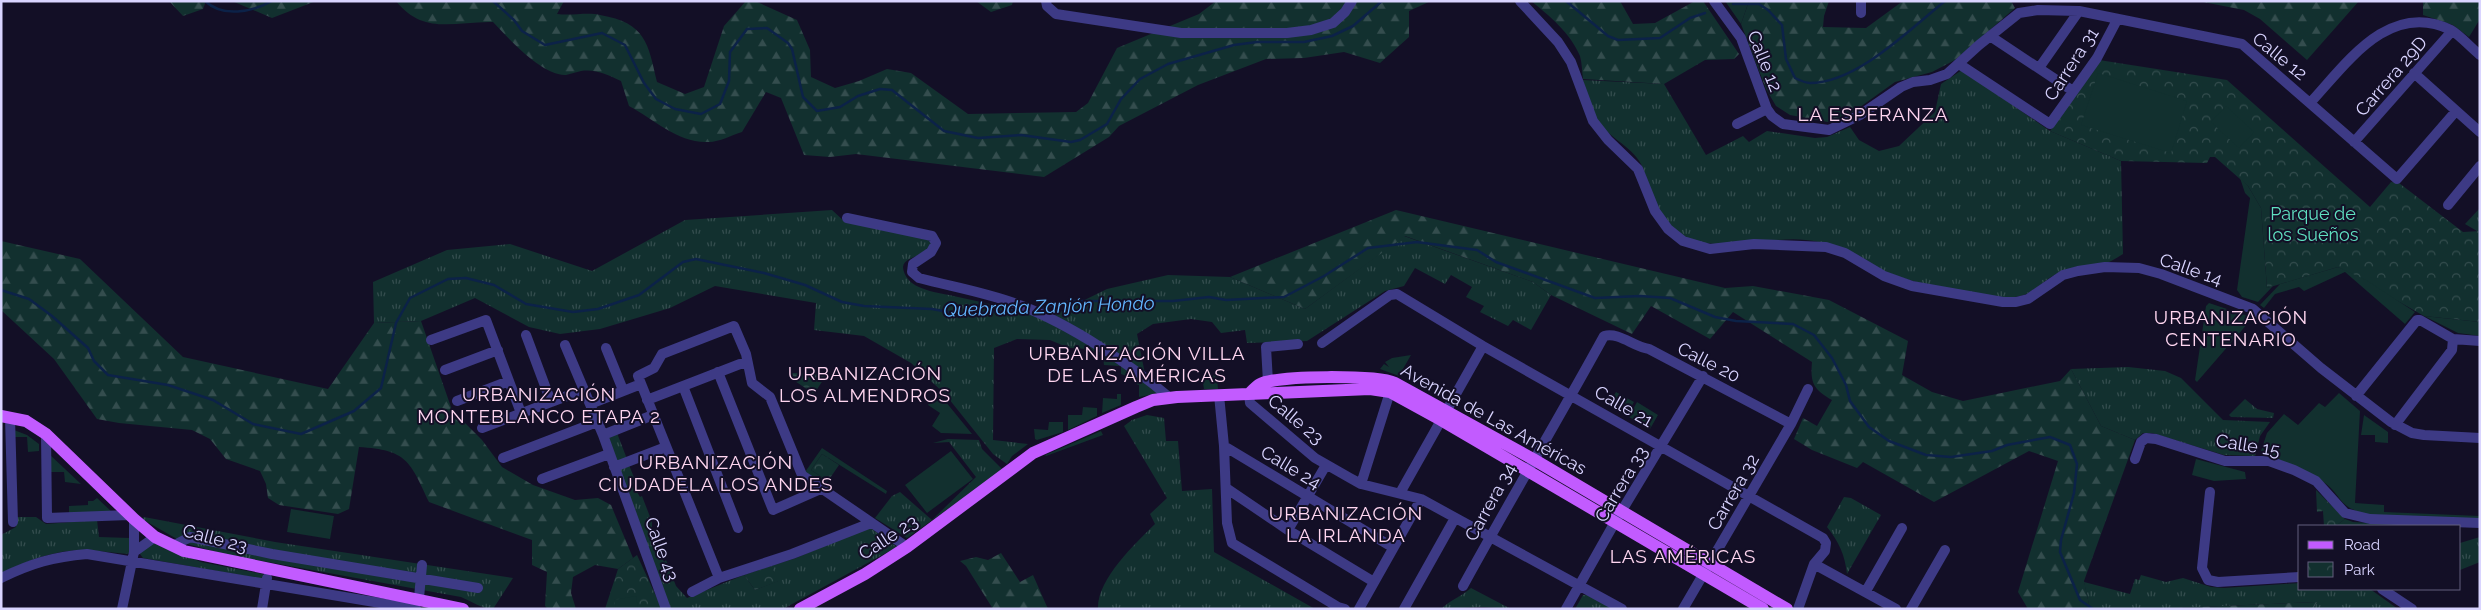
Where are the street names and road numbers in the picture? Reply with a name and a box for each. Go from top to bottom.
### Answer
street label: Carrera 31 [2040,23,2103,105]
street label: Calle 12 [1743,27,1787,95]
street label: Calle 12 [2248,28,2312,84]
street label: Carrera 29D [2351,32,2431,120]
street label: Calle 14 [2157,249,2225,290]
street label: Calle 20 [1674,337,1744,387]
street label: Avenida de Las Américas [1398,359,1591,479]
street label: Calle 21 [1591,381,1657,431]
street label: Calle 23 [1264,390,1328,448]
street label: Calle 15 [2214,430,2282,460]
street label: Calle 24 [1257,441,1325,493]
street label: Carrera 33 [1590,442,1652,526]
street label: Carrera 32 [1703,450,1763,534]
street label: Carrera 34 [1460,460,1520,544]
street label: Calle 23 [855,510,921,564]
street label: Calle 43 [641,514,683,584]
street label: Calle 23 [180,519,250,557]

